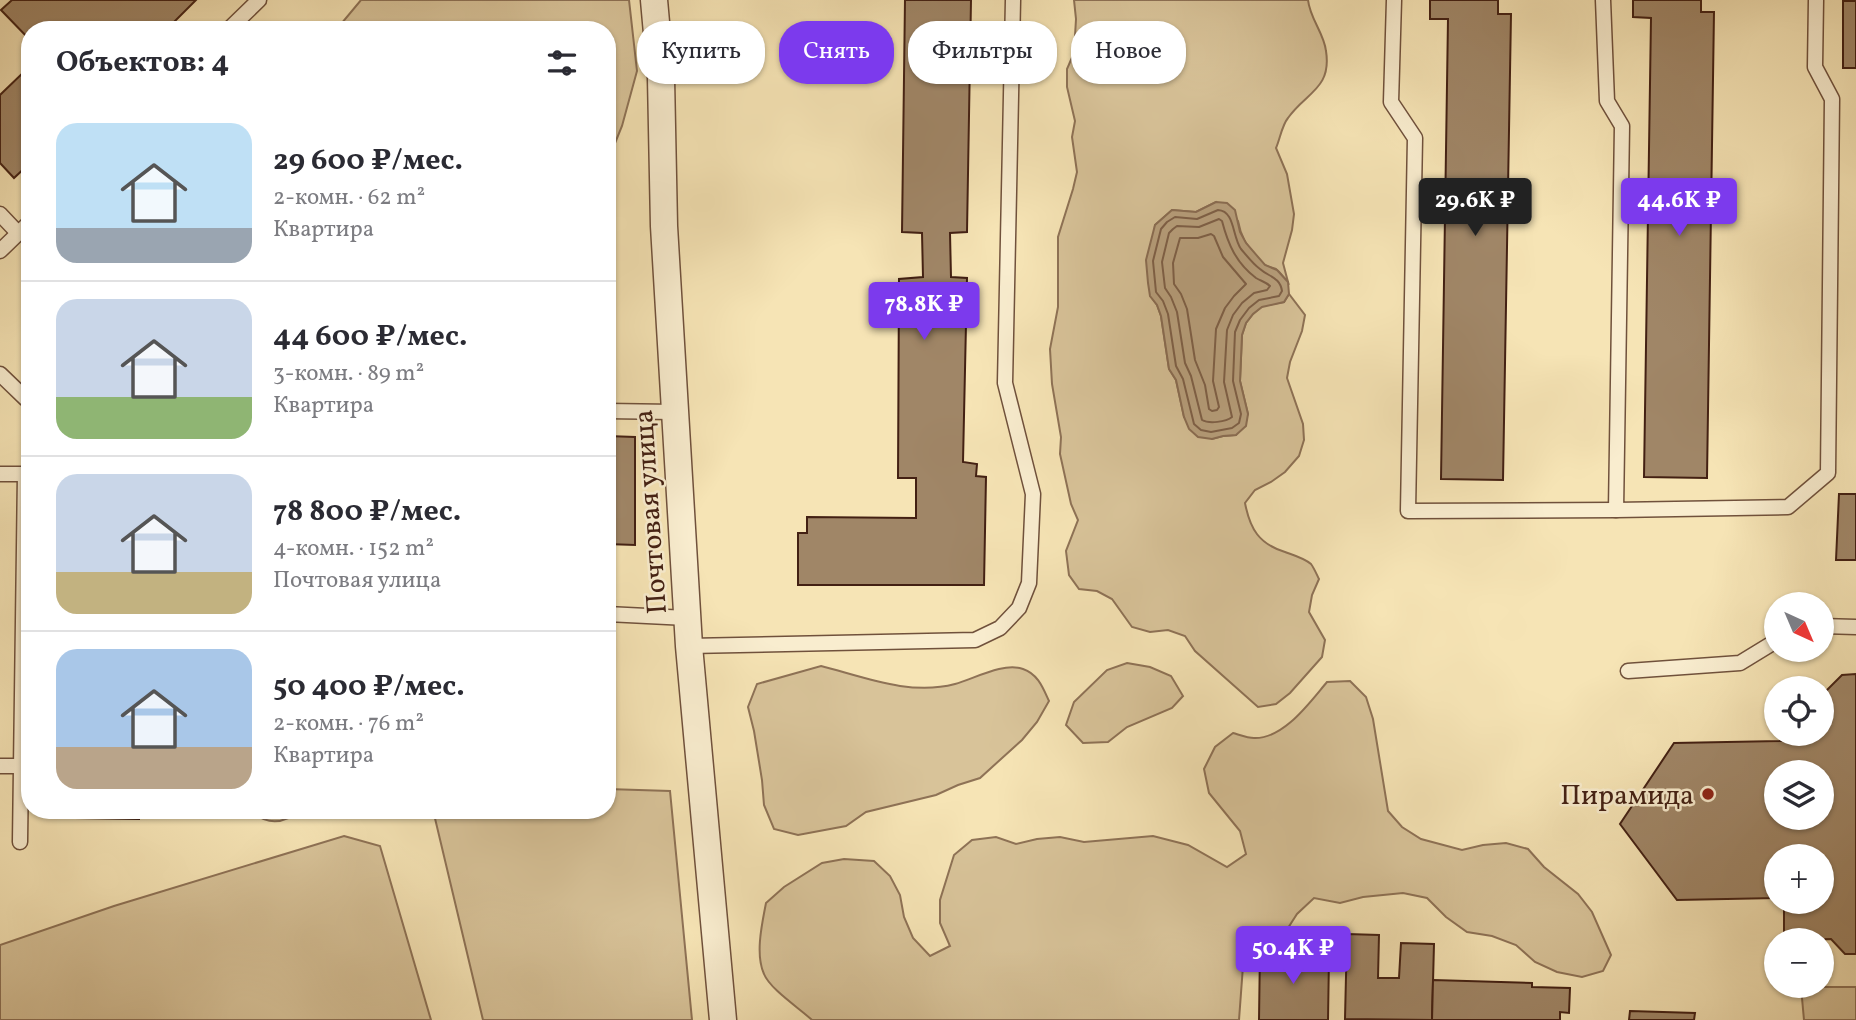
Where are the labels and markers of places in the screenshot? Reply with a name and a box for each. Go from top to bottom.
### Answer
pin: 29.6K ₽ [1410,178,1540,238]
pin: 44.6K ₽ [1614,178,1744,238]
pin: 78.8K ₽ [859,282,989,342]
place label: Пирамида [1560,777,1694,816]
marker: Пирамида [1700,786,1716,802]
pin: 50.4K ₽ [1228,926,1358,986]

